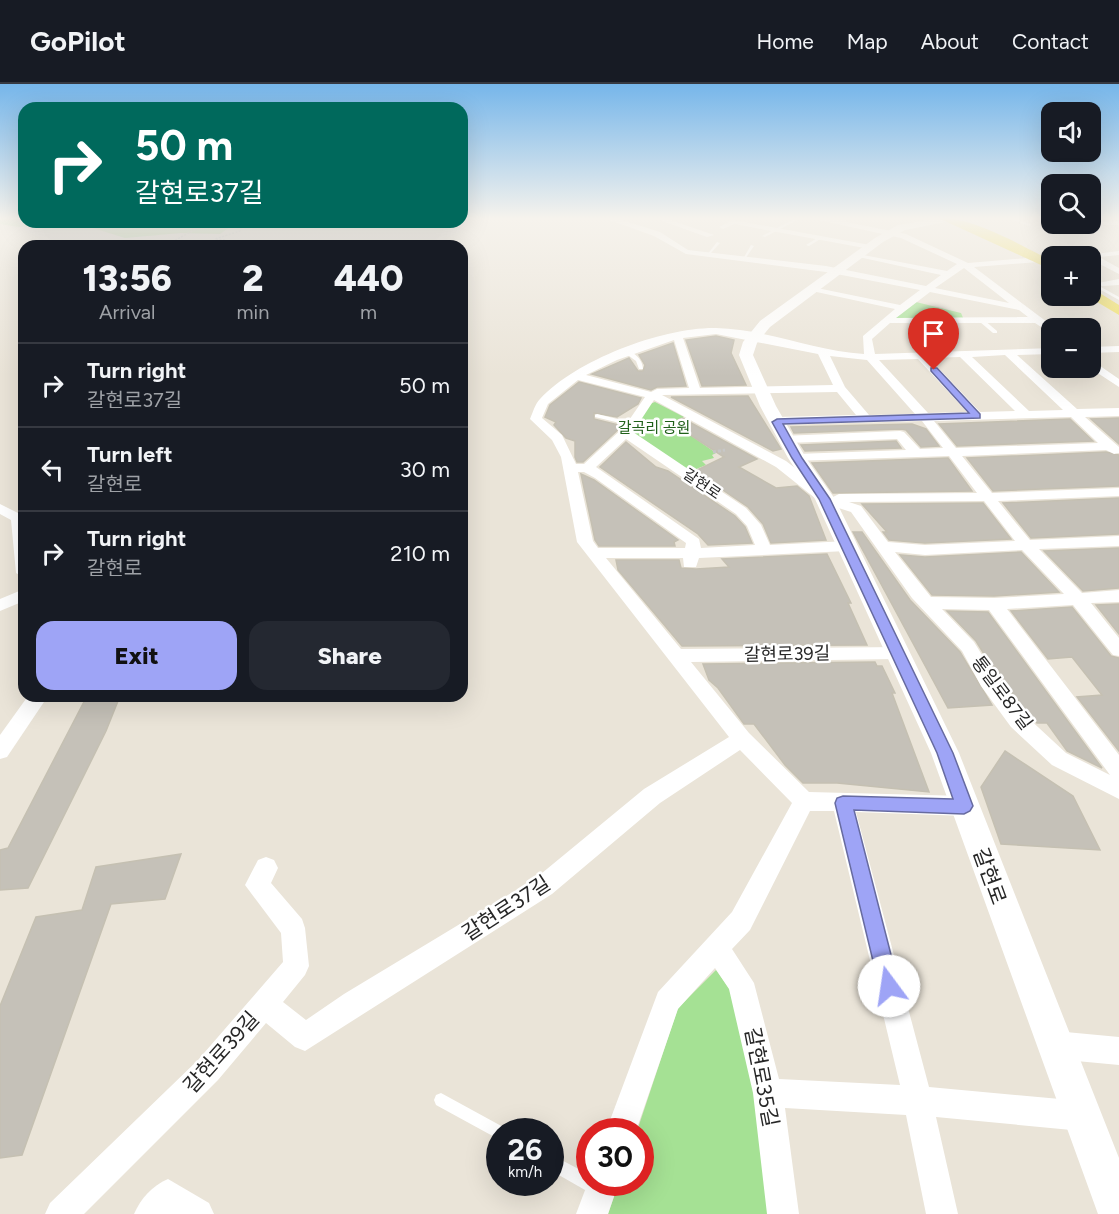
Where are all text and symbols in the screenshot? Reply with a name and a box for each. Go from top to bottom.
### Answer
text: GoPilot [30,24,126,58]
text: Home [757,29,814,54]
text: Map [847,29,888,54]
text: About [921,29,979,54]
text: Contact [1012,29,1089,54]
map controls [1041,102,1101,378]
button: sound [1041,102,1101,162]
text: 50 m [135,120,233,171]
icon: right [36,126,114,204]
button: search [1041,174,1101,234]
text: 갈현로37길 [135,176,264,209]
button: + [1041,246,1101,306]
text: 13:56 [83,257,172,300]
text: 2 [242,257,263,300]
text: 440 [334,257,403,300]
text: Arrival [99,300,155,324]
text: min [236,300,269,324]
text: m [360,300,377,324]
pin [908,308,959,370]
icon: arrive [917,317,950,350]
button: − [1041,318,1101,378]
text: Turn right [87,357,186,384]
icon: right [36,369,69,402]
text: 50 m [399,372,450,399]
text: 갈현로37길 [87,388,182,412]
park label: 갈곡리 공원 [618,419,690,437]
text: Turn left [87,441,173,468]
icon: left [36,453,69,486]
text: 30 m [400,456,450,483]
street label: 갈현로 [680,465,724,503]
text: 갈현로 [87,472,142,496]
text: Turn right [87,525,186,552]
icon: right [36,537,69,570]
text: 210 m [390,540,450,567]
text: 갈현로 [87,556,142,580]
button: Exit [36,621,237,690]
button: Share [249,621,450,690]
street label: 갈현로39길 [744,642,830,666]
street label: 통일로87길 [967,652,1037,734]
street label: 갈현로 [968,844,1012,908]
street label: 갈현로37길 [457,870,555,946]
position arrow [857,954,921,1018]
street label: 갈현로39길 [178,1006,264,1098]
street label: 갈현로35길 [740,1025,784,1129]
speed limit sign: 30 [576,1118,654,1196]
text: 26 [508,1131,542,1168]
text: km/h [508,1163,542,1181]

